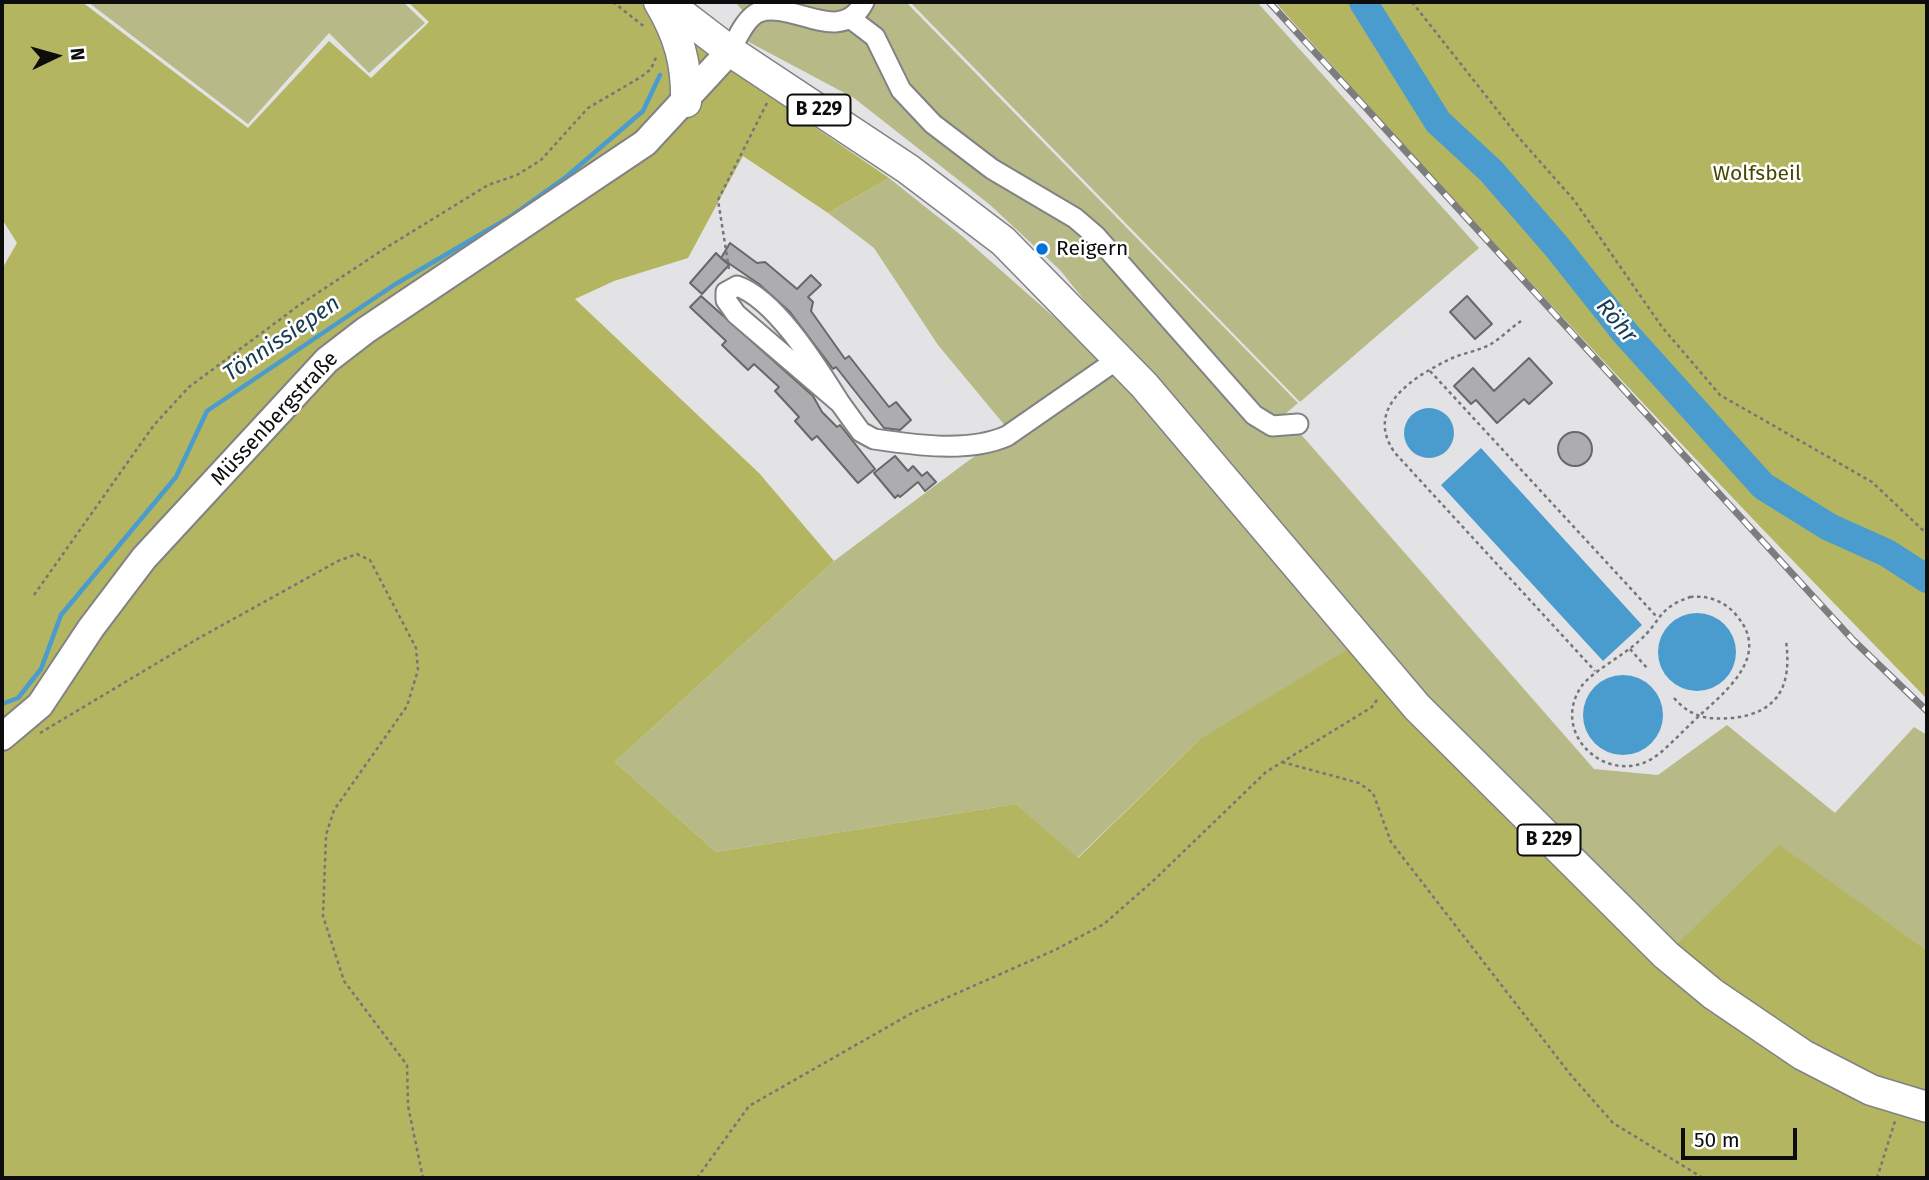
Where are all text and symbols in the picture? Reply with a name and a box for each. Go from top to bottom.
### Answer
north arrow [21,21,91,91]
text: N [65,47,89,61]
road number: B 229 [788,94,850,125]
park label: Wolfsbeil [1713,161,1801,187]
place label: Reigern [1056,236,1128,262]
marker: Reigern [1034,241,1050,257]
water label: Tönnissiepen [218,290,346,388]
water label: Röhr [1590,293,1642,349]
street label: Müssenbergstraße [206,347,344,491]
road number: B 229 [1518,824,1580,856]
scale bar [1684,1114,1800,1158]
text: 50 m [1694,1127,1740,1153]

